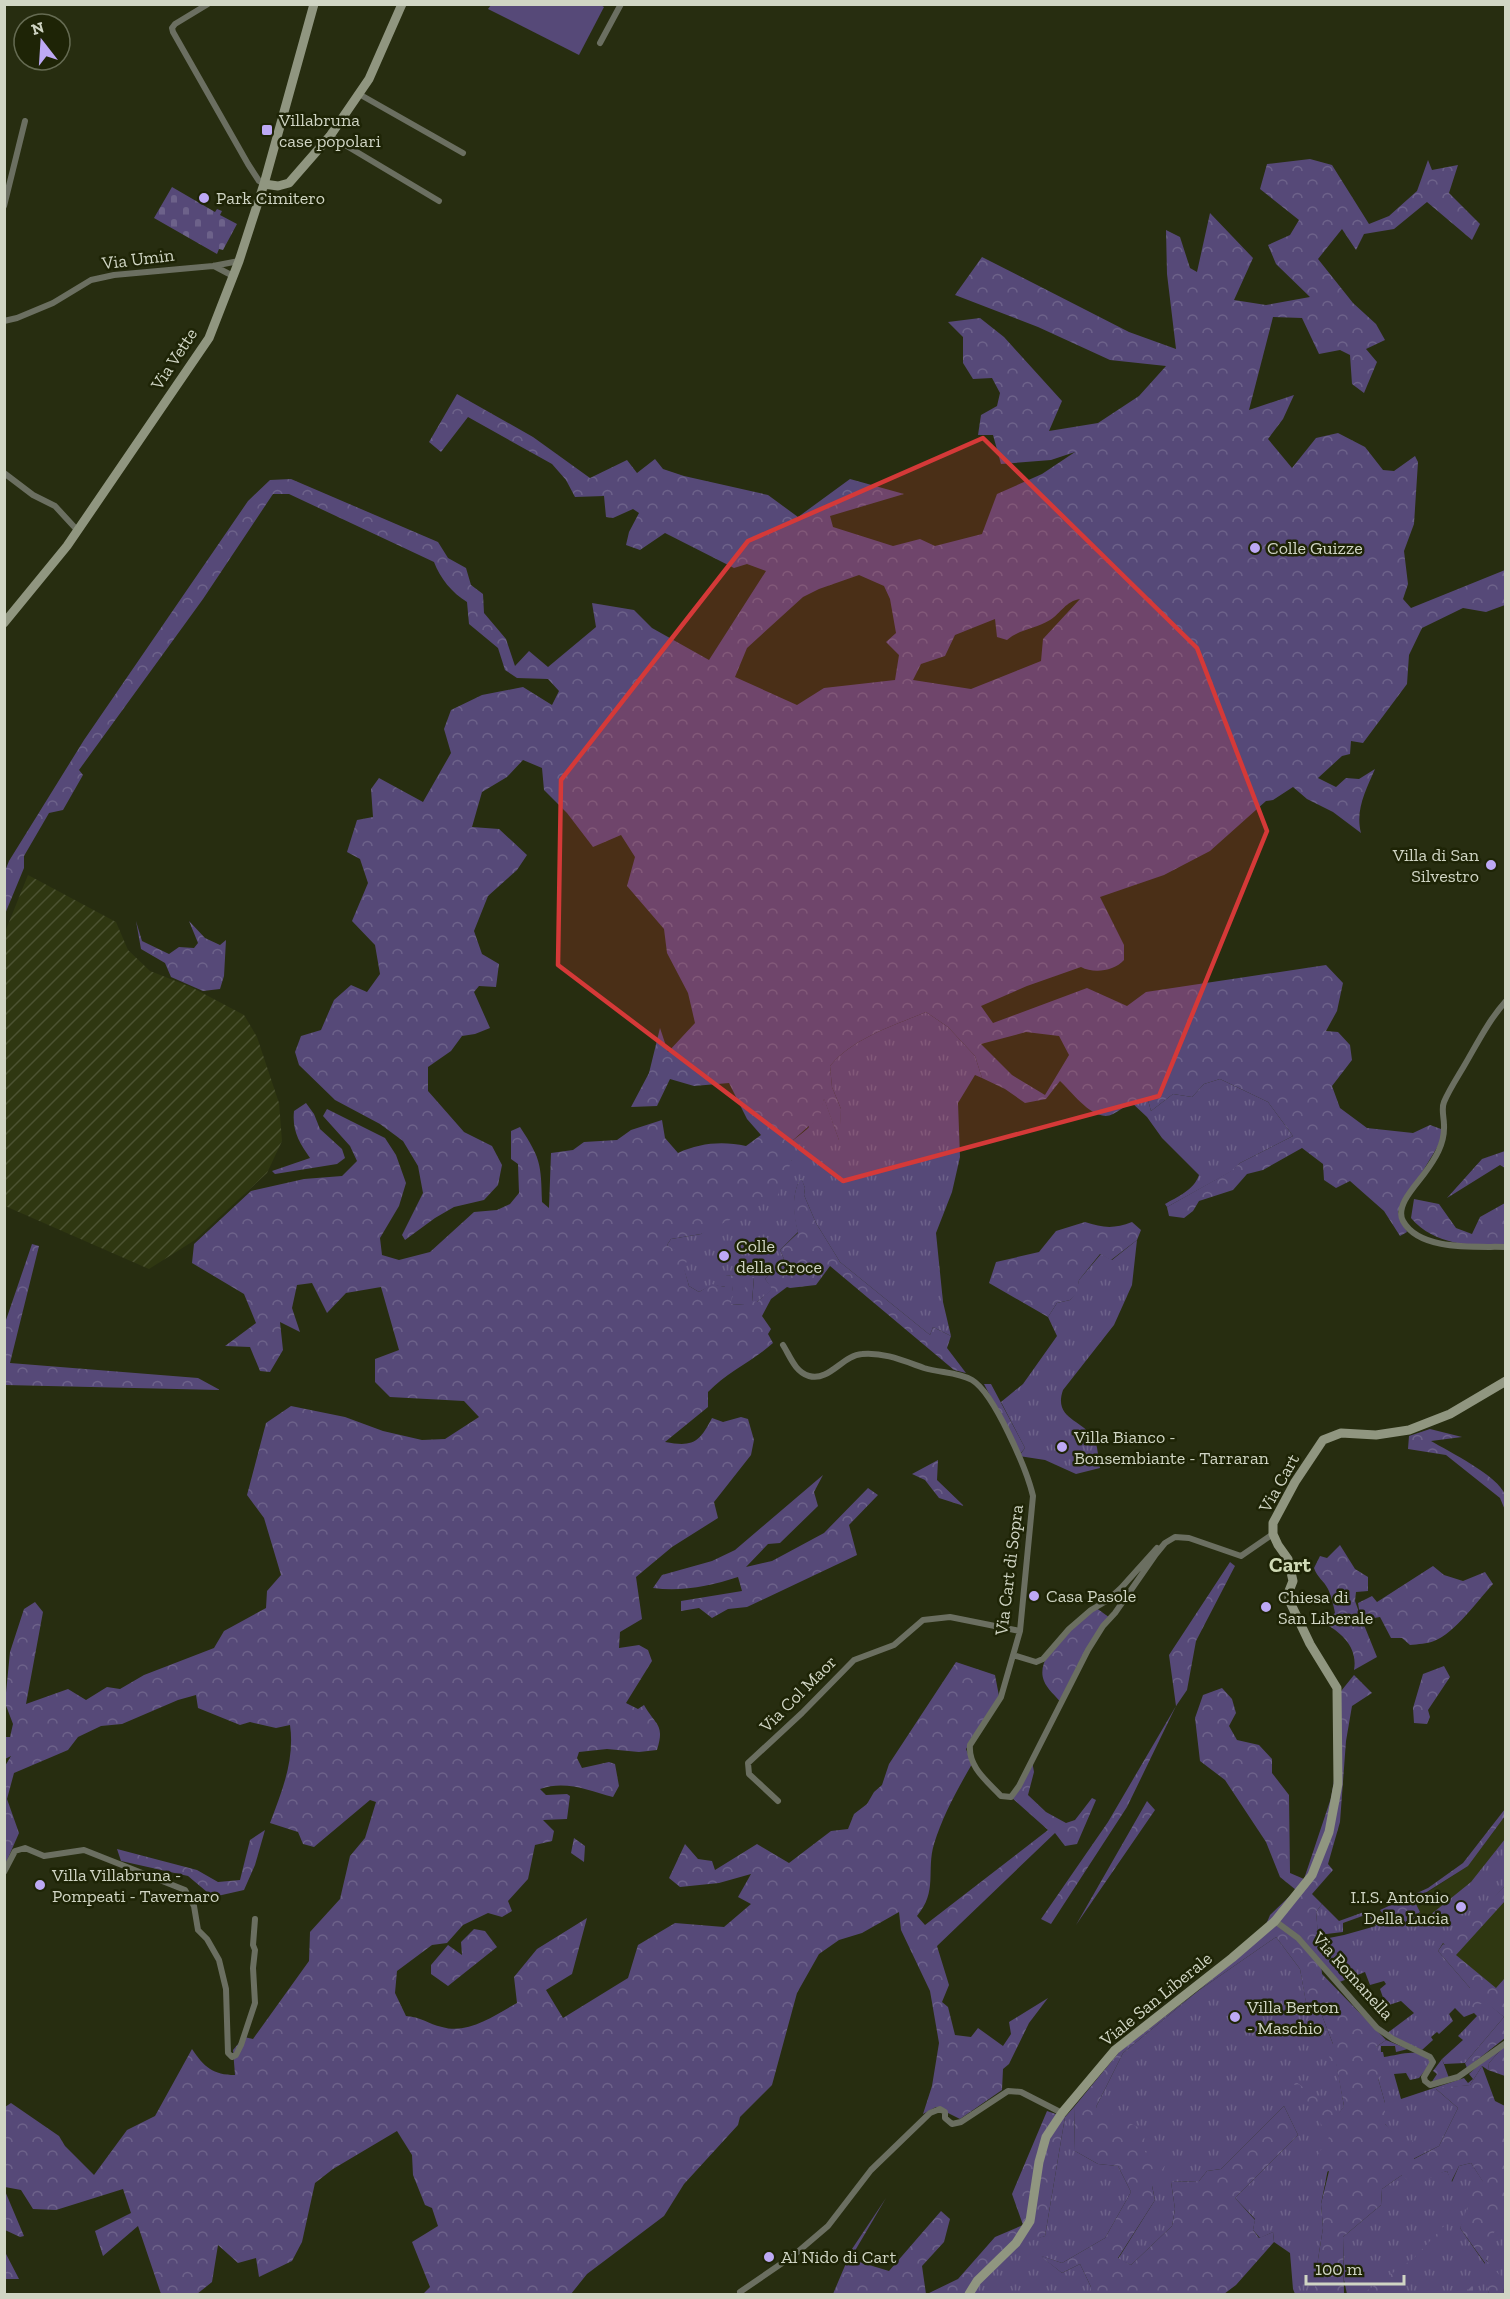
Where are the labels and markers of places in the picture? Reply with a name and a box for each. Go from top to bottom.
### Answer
place label: Villabruna case popolari [278,109,381,152]
marker: Villabruna case popolari [260,123,274,137]
place label: Park Cimitero [216,187,325,209]
marker: Park Cimitero [197,191,211,205]
place label: Colle Guizze [1267,537,1363,559]
marker: Colle Guizze [1248,541,1262,555]
place label: Villa di San Silvestro [1392,844,1480,887]
marker: Villa di San Silvestro [1484,858,1498,872]
place label: Colle della Croce [736,1235,822,1278]
marker: Colle della Croce [717,1249,731,1263]
place label: Villa Bianco - Bonsembiante - Tarraran [1073,1426,1270,1469]
marker: Villa Bianco - Bonsembiante - Tarraran [1055,1440,1069,1454]
place label: Casa Pasole [1046,1585,1136,1607]
place label: Chiesa di San Liberale [1278,1586,1373,1629]
marker: Casa Pasole [1027,1589,1041,1603]
marker: Chiesa di San Liberale [1259,1600,1273,1614]
place label: Villa Villabruna - Pompeati - Tavernaro [51,1864,219,1907]
marker: Villa Villabruna - Pompeati - Tavernaro [33,1878,47,1892]
place label: I.I.S. Antonio Della Lucia [1351,1886,1449,1929]
marker: I.I.S. Antonio Della Lucia [1454,1900,1468,1914]
place label: Villa Berton - Maschio [1246,1996,1340,2039]
marker: Villa Berton - Maschio [1228,2010,1242,2024]
place label: Al Nido di Cart [781,2246,897,2268]
marker: Al Nido di Cart [762,2250,776,2264]

